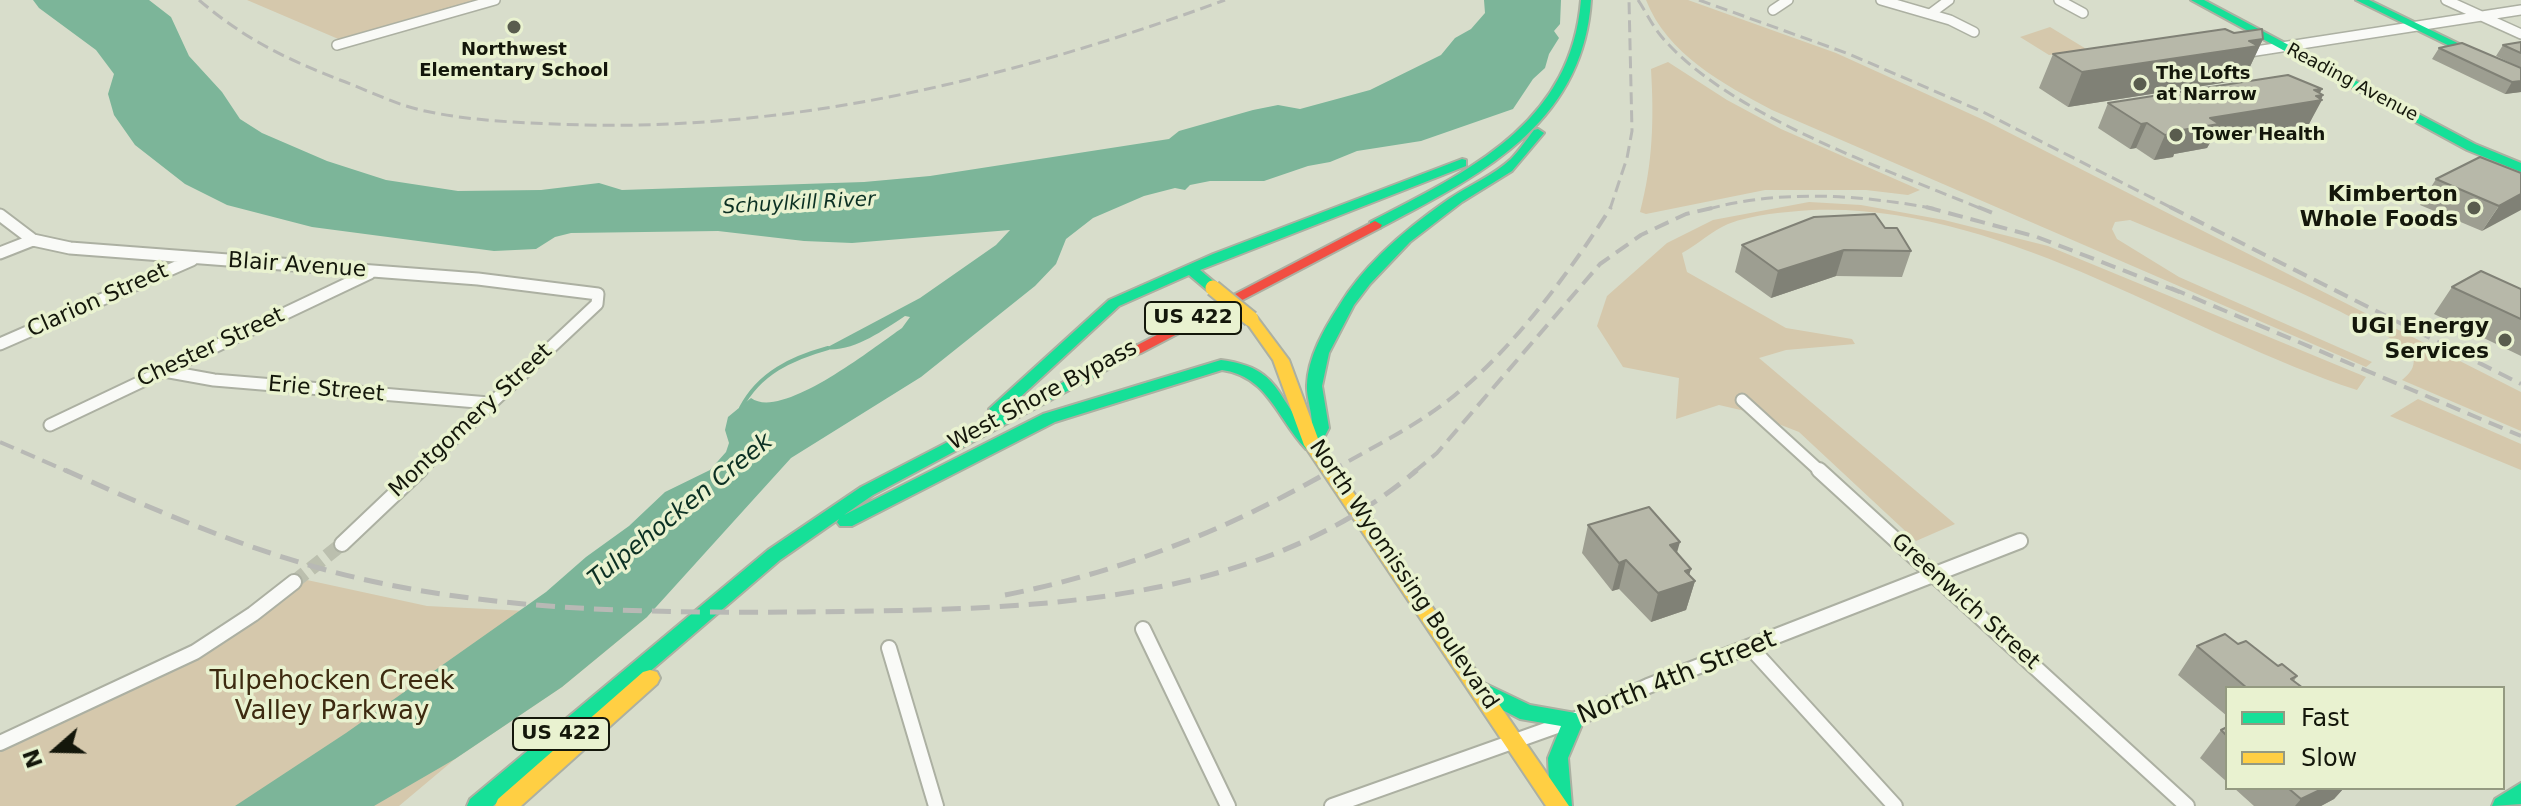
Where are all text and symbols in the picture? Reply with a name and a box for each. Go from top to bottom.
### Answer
marker: Northwest Elementary School [505,18,523,36]
place label: Northwest Elementary School [419,39,609,82]
street label: Reading Avenue [2283,39,2421,127]
place label: The Lofts at Narrow [2156,63,2257,106]
marker: The Lofts at Narrow [2131,75,2149,93]
place label: Tower Health [2192,124,2325,146]
marker: Tower Health [2167,126,2185,144]
place label: Kimberton Whole Foods [2300,182,2458,234]
water label: Schuylkill River [722,188,876,220]
marker: Kimberton Whole Foods [2465,199,2483,217]
street label: Blair Avenue [227,248,367,284]
street label: Clarion Street [23,258,173,344]
street label: Chester Street [133,302,289,394]
road number: US 422 [1145,302,1241,334]
place label: UGI Energy Services [2351,314,2489,366]
marker: UGI Energy Services [2496,331,2514,349]
street label: West Shore Bypass [944,335,1142,457]
street label: Montgomery Street [384,339,558,503]
street label: Erie Street [267,372,385,408]
water label: Tulpehocken Creek [583,428,779,594]
street label: North Wyomissing Boulevard [1303,435,1503,715]
street label: Greenwich Street [1885,528,2045,676]
street label: North 4th Street [1573,624,1781,732]
park label: Tulpehocken Creek Valley Parkway [209,666,455,728]
legend [2225,686,2505,790]
text: Fast [2301,704,2349,732]
north arrow [16,710,96,790]
road number: US 422 [513,718,609,750]
text: Slow [2301,744,2357,772]
text: N [18,745,48,771]

